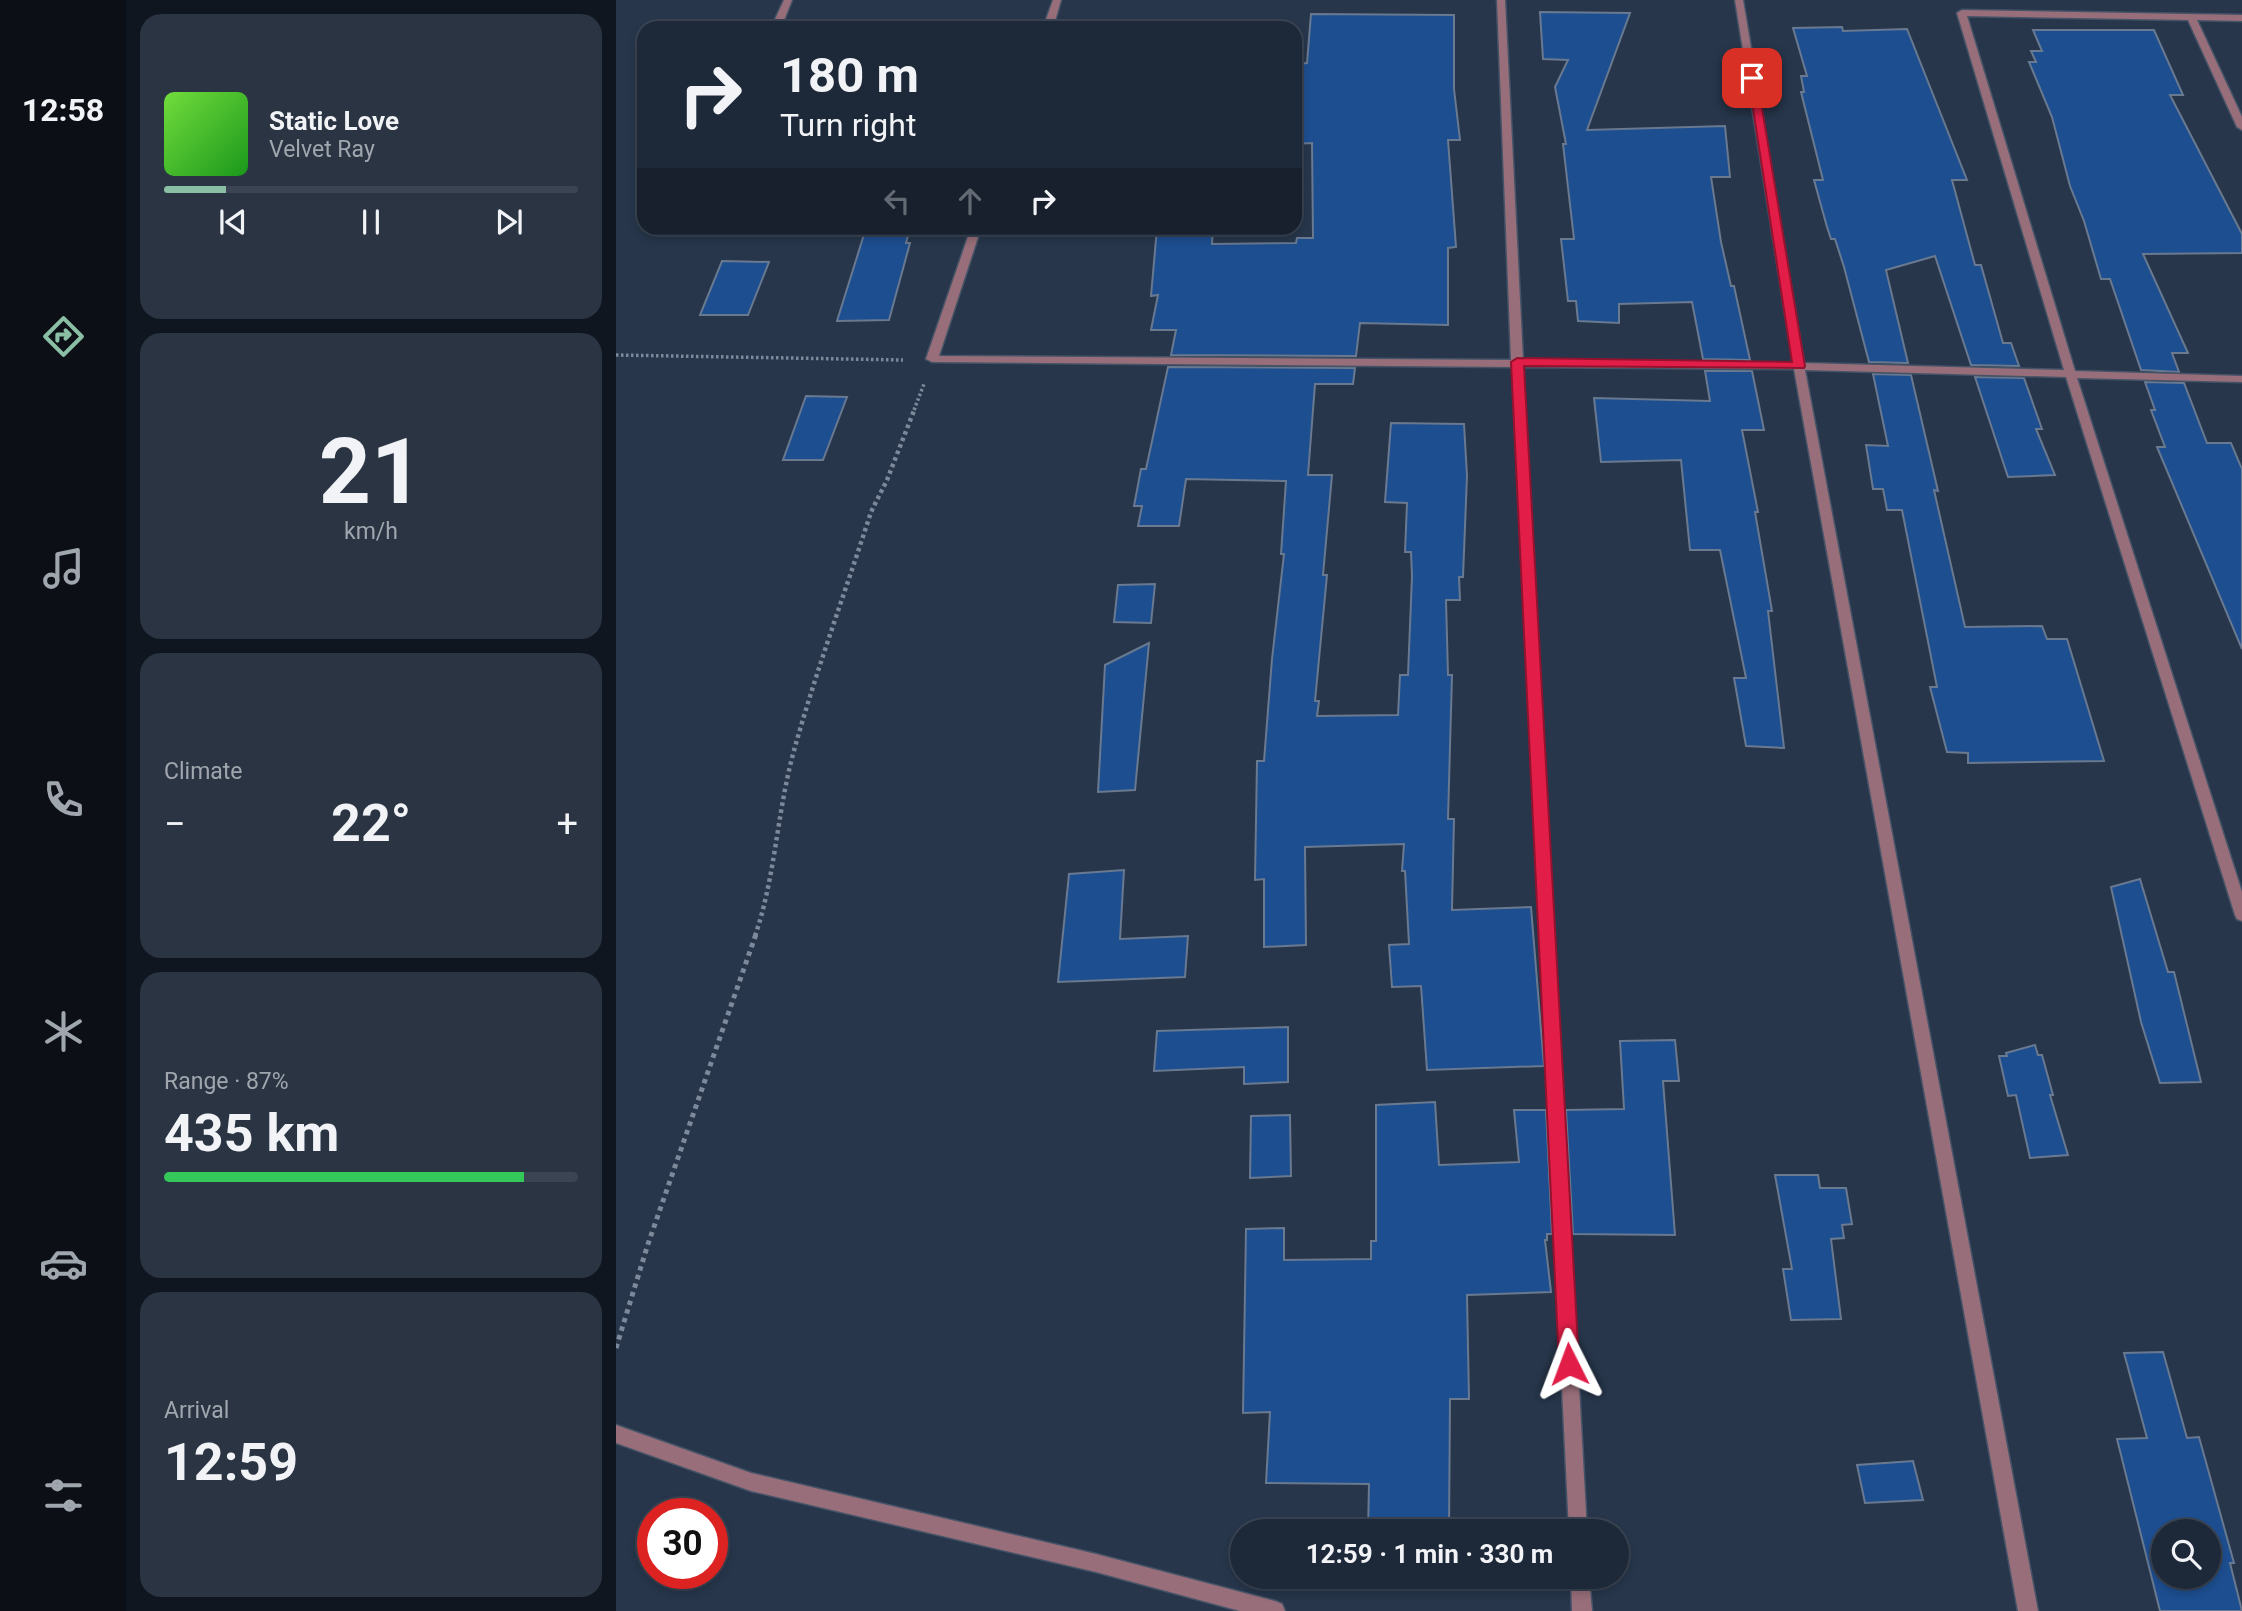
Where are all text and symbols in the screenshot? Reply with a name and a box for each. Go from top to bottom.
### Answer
text: 180 m [780,47,919,104]
pin [1722,48,1782,108]
icon: right [665,49,756,140]
icon: arrive [1733,59,1771,97]
text: 12:58 [22,91,104,129]
text: Static Love [269,106,399,136]
text: Turn right [780,106,916,144]
text: Velvet Ray [269,136,375,163]
icon: left [878,182,916,220]
icon: ahead [951,182,989,220]
icon: right [1024,182,1062,220]
icon: previous [214,203,252,241]
icon: pause [352,203,390,241]
icon: next [490,203,528,241]
icon: directions [39,312,88,361]
text: 21 [319,419,423,525]
text: km/h [344,518,398,545]
icon: music [39,544,88,593]
text: Climate [164,758,243,785]
icon: phone [39,775,88,824]
text: 22° [331,793,411,854]
text: − [164,802,186,846]
text: + [556,802,578,846]
icon: climate [39,1007,88,1056]
text: Range · 87% [164,1068,289,1095]
text: 435 km [164,1103,339,1164]
icon: car [39,1239,88,1288]
position arrow [1532,1327,1606,1401]
text: Arrival [164,1397,229,1424]
text: 12:59 [164,1432,298,1493]
icon: filters [39,1471,88,1520]
speed limit sign: 30 [637,1498,728,1589]
map controls [2151,1519,2221,1589]
button: search [2151,1519,2221,1589]
text: 12:59 · 1 min · 330 m [1306,1539,1553,1569]

